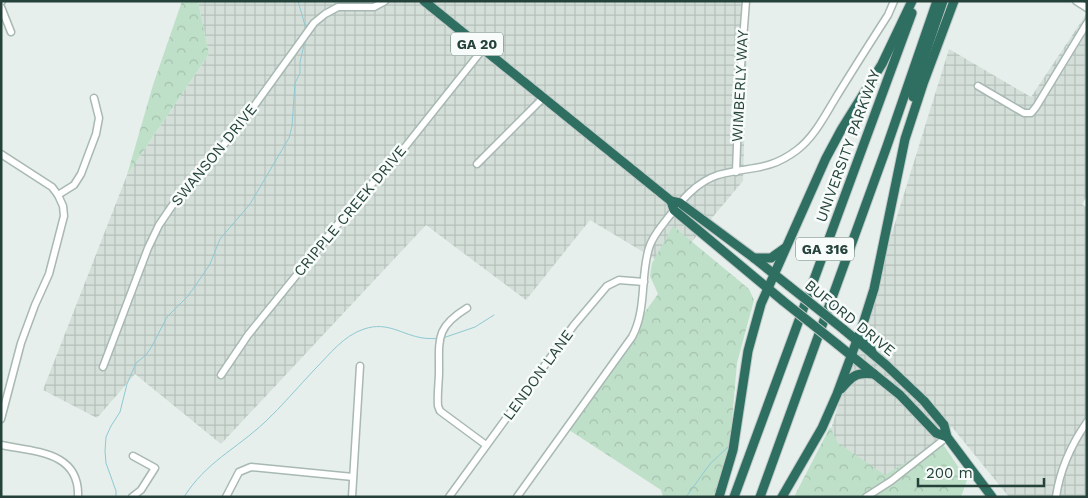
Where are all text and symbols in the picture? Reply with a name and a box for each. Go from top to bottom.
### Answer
street label: WIMBERLY WAY [728,29,752,143]
road number: GA 20 [451,33,503,56]
street label: UNIVERSITY PARKWAY [812,67,884,225]
street label: SWANSON DRIVE [167,100,261,210]
street label: CRIPPLE CREEK DRIVE [290,142,410,280]
road number: GA 316 [796,238,854,260]
street label: BUFORD DRIVE [801,276,899,360]
street label: LENDON LANE [499,326,577,424]
scale bar [918,456,1044,488]
text: 200 m [926,464,973,482]

